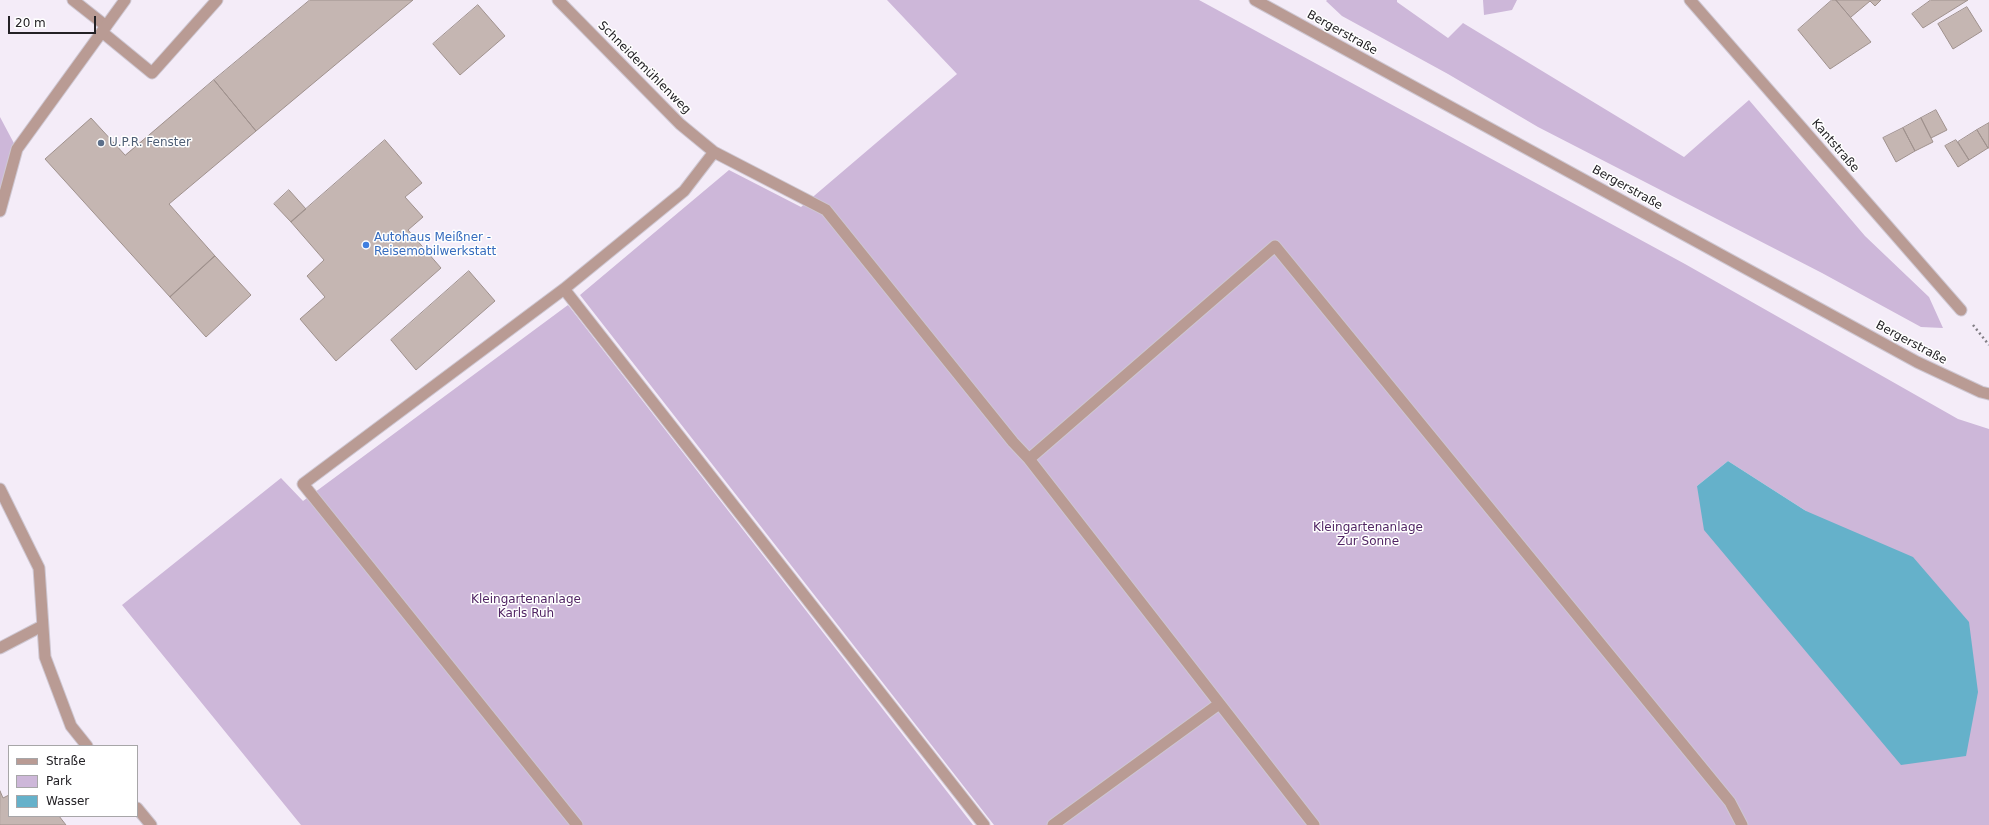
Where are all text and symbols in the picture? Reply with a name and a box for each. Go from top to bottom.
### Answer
scale bar [10,8,98,34]
street label: Bergerstraße [1304,8,1380,58]
text: 20 m [15,16,46,30]
street label: Schneidemühlenweg [595,19,693,117]
street label: Kantstraße [1808,117,1862,175]
place label: U.P.R. Fenster [109,136,191,150]
marker: U.P.R. Fenster [96,138,106,148]
street label: Bergerstraße [1589,163,1665,213]
place label: Autohaus Meißner - Reisemobilwerkstatt [374,231,496,259]
marker: Autohaus Meißner - Reisemobilwerkstatt [361,240,371,250]
street label: Bergerstraße [1873,318,1949,368]
park label: Kleingartenanlage Zur Sonne [1313,521,1423,549]
park label: Kleingartenanlage Karls Ruh [471,593,581,621]
legend [8,745,138,817]
text: Straße [46,754,86,768]
text: Park [46,774,72,788]
text: Wasser [46,794,89,808]

